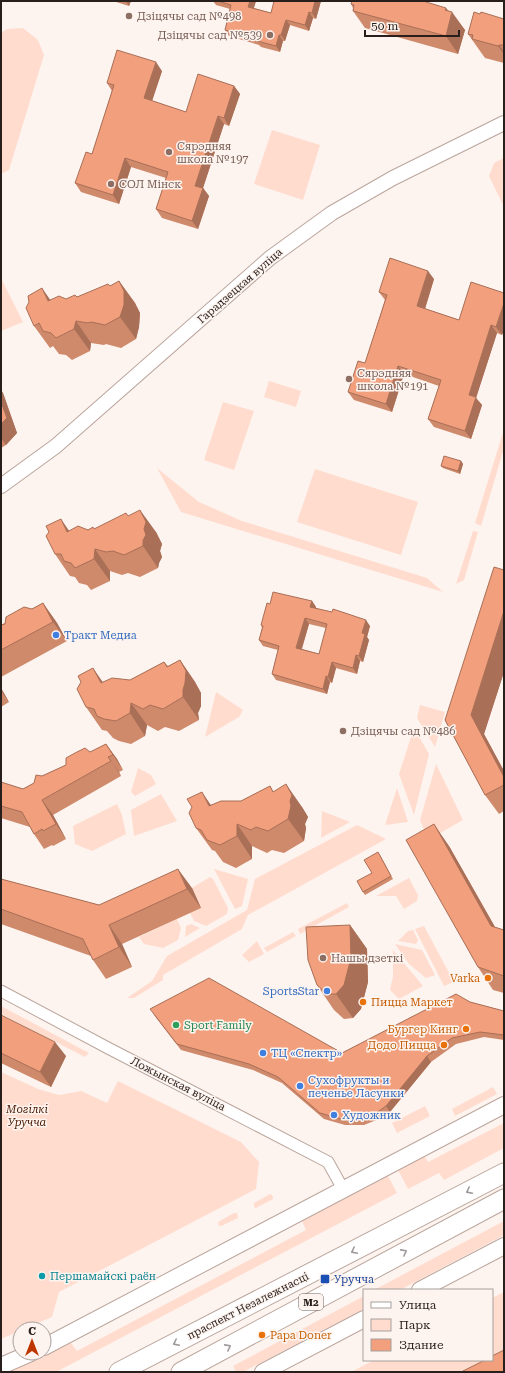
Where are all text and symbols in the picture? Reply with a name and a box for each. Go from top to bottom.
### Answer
place label: Дзіцячы сад №498 [137,10,241,23]
marker: Дзіцячы сад №498 [124,11,134,21]
scale bar [365,12,459,38]
text: 50 m [371,19,398,33]
place label: Дзіцячы сад №539 [158,29,262,42]
marker: Дзіцячы сад №539 [265,30,275,40]
place label: Сярэдняя школа №197 [177,140,248,166]
marker: Сярэдняя школа №197 [164,147,174,157]
place label: СОЛ Мінск [119,178,181,191]
marker: СОЛ Мінск [106,179,116,189]
street label: Гарадзецкая вуліца [195,246,285,326]
place label: Сярэдняя школа №191 [357,367,428,393]
marker: Сярэдняя школа №191 [344,374,354,384]
place label: Тракт Медиа [64,629,137,642]
marker: Тракт Медиа [51,630,61,640]
place label: Дзіцячы сад №486 [351,725,455,738]
marker: Дзіцячы сад №486 [338,726,348,736]
place label: Нашы дзеткі [331,952,404,965]
marker: Нашы дзеткі [318,953,328,963]
place label: Varka [450,972,480,985]
marker: Varka [483,973,493,983]
place label: SportsStar [263,985,319,998]
marker: SportsStar [322,986,332,996]
place label: Пицца Маркет [371,996,453,1009]
marker: Пицца Маркет [358,997,368,1007]
place label: Sport Family [184,1019,252,1032]
marker: Sport Family [171,1020,181,1030]
place label: Бургер Кинг [388,1023,458,1036]
marker: Бургер Кинг [461,1024,471,1034]
place label: Додо Пицца [368,1039,436,1052]
marker: Додо Пицца [439,1040,449,1050]
place label: ТЦ «Спектр» [271,1047,342,1060]
marker: ТЦ «Спектр» [258,1048,268,1058]
street label: Ложынская вуліца [128,1054,228,1114]
place label: Сухофрукты и печенье Ласунки [308,1074,404,1100]
marker: Сухофрукты и печенье Ласунки [295,1081,305,1091]
park label: Могілкі Уручча [5,1103,48,1129]
place label: Художник [342,1109,401,1122]
marker: Художник [329,1110,339,1120]
one-way arrow [466,1186,474,1194]
one-way arrow [351,1246,358,1253]
one-way arrow [400,1250,407,1257]
street label: праспект Незалежнасці [185,1269,311,1342]
place label: Першамайскі раён [50,1270,156,1283]
marker: Першамайскі раён [37,1271,47,1281]
marker: Уручча [319,1273,331,1285]
place label: Уручча [334,1273,374,1286]
legend [363,1289,493,1361]
road number: М2 [299,1294,323,1310]
text: Улица [399,1298,437,1312]
text: Парк [399,1318,431,1332]
north arrow [12,1321,52,1361]
text: С [28,1325,36,1338]
place label: Papa Doner [270,1329,332,1342]
marker: Papa Doner [257,1330,267,1340]
one-way arrow [173,1338,181,1345]
text: Здание [399,1338,444,1352]
one-way arrow [224,1344,231,1352]

